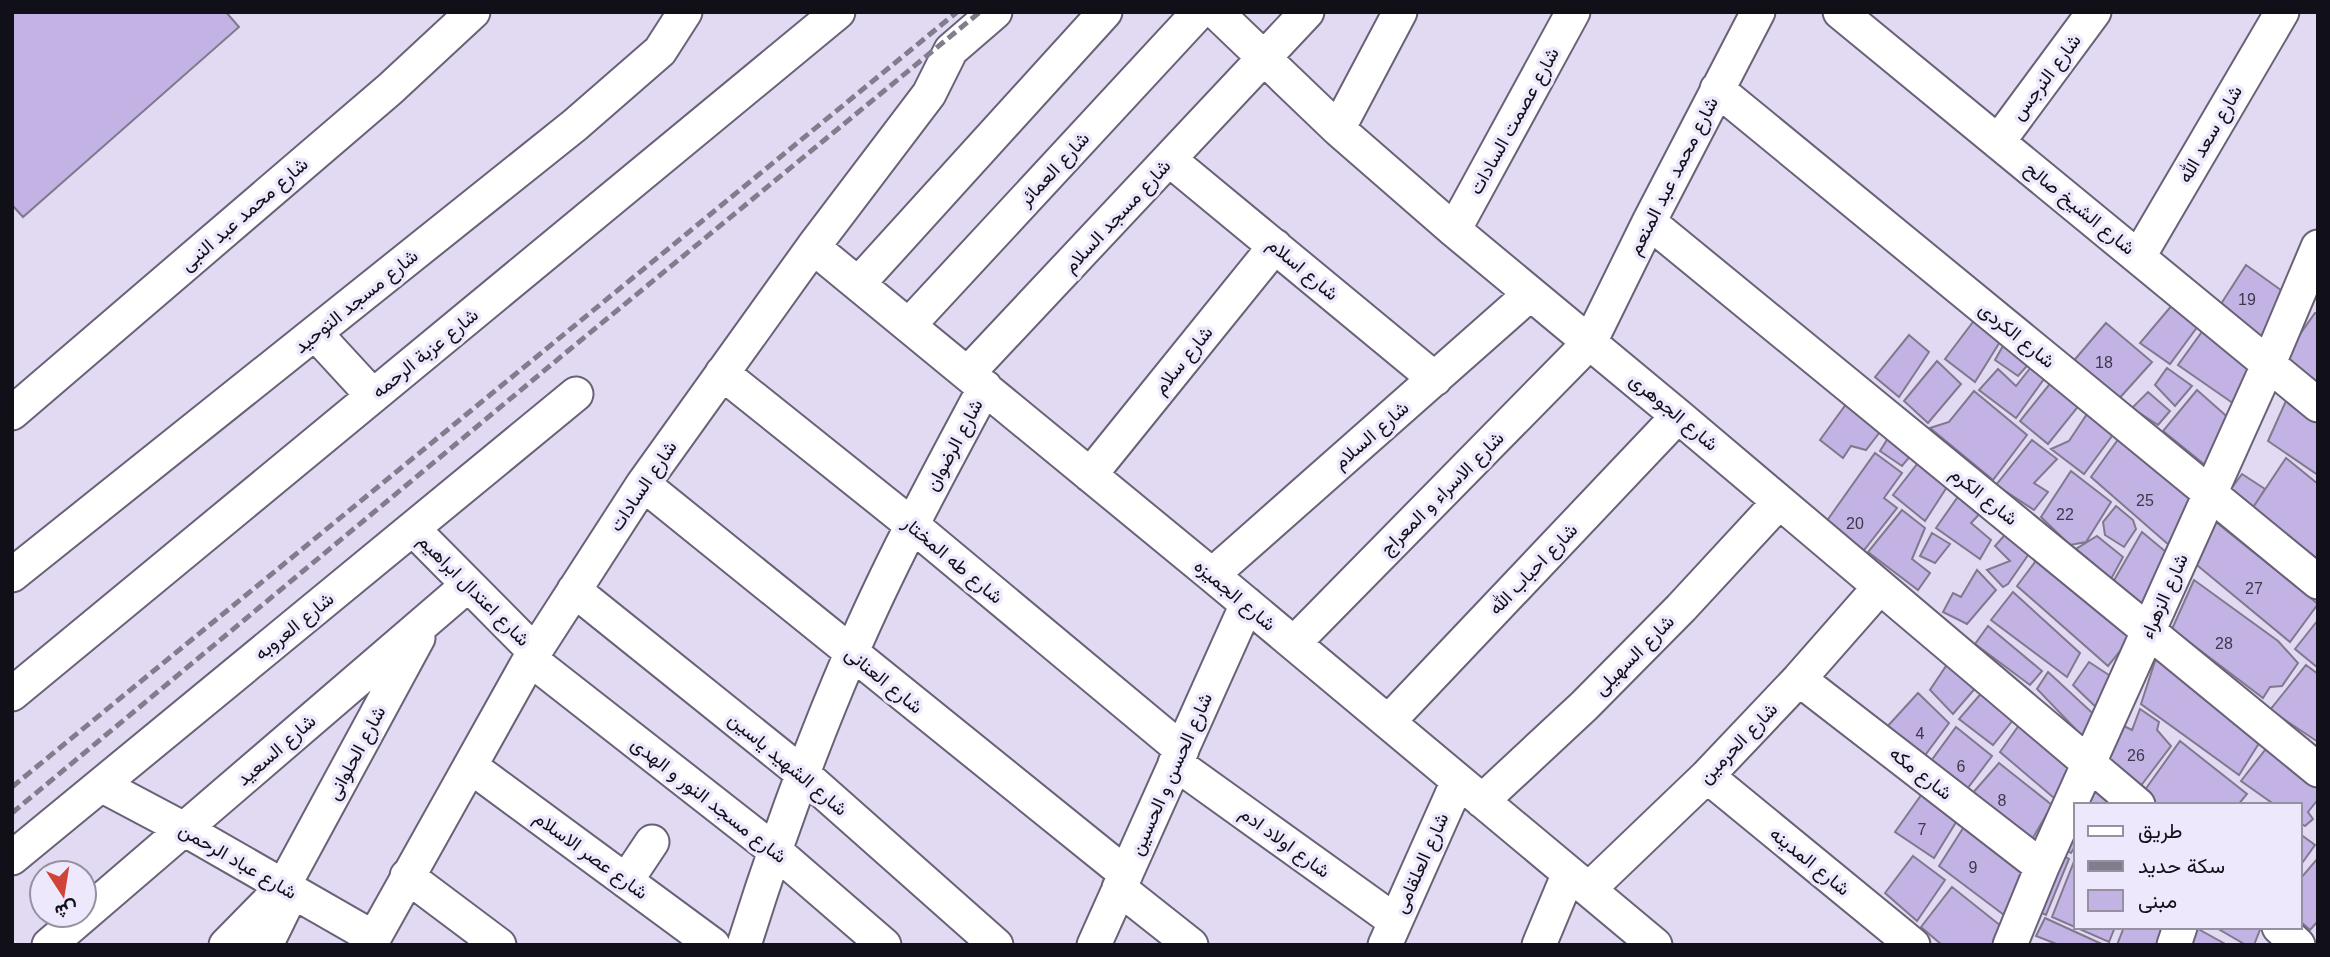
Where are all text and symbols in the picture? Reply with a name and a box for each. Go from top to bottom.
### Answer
street label: شارع النرجس [2007,30,2087,125]
street label: شارع عصمت السادات [1465,44,1565,199]
street label: شارع سعد الله [2174,82,2248,187]
street label: شارع محمد عبد المنعم [1624,93,1724,260]
street label: شارع العمائر [1014,128,1095,212]
street label: شارع محمد عبد النبى [176,153,313,276]
street label: شارع مسجد السلام [1059,155,1176,278]
street label: شارع الشيخ صالح [2019,157,2139,261]
street label: شارع اسلام [1262,233,1343,306]
street label: شارع مسجد التوحيد [290,245,423,359]
house number: 19 [2238,291,2256,308]
street label: شارع الكردى [1974,298,2059,373]
street label: شارع عزبة الرحمه [368,304,483,404]
street label: شارع سلام [1149,322,1218,399]
house number: 18 [2095,354,2113,371]
street label: شارع الجوهرى [1624,369,1722,457]
street label: شارع الرضوان [921,396,989,495]
street label: شارع السلام [1329,397,1414,475]
street label: شارع الاسراء و المعراج [1376,427,1509,560]
street label: شارع السادات [605,437,683,536]
street label: شارع الكرم [1945,463,2022,531]
house number: 25 [2136,492,2154,509]
house number: 22 [2056,506,2074,523]
street label: شارع طه المختار [897,512,1007,609]
house number: 20 [1846,515,1864,532]
street label: شارع احباب الله [1484,519,1583,620]
street label: شارع اعتدال ابراهيم [412,530,534,652]
street label: شارع الزهراء [2136,550,2194,642]
street label: شارع الجميزه [1189,555,1280,637]
house number: 27 [2245,580,2263,597]
street label: شارع العروبه [250,588,339,666]
street label: شارع السهيلى [1590,611,1680,701]
house number: 28 [2215,635,2233,652]
street label: شارع العنانى [840,642,927,719]
street label: شارع الحسن و الحسين [1126,690,1218,859]
street label: شارع الحرمين [1694,698,1783,789]
street label: شارع الحلوانى [323,703,391,804]
street label: شارع الشهيد ياسين [723,708,852,821]
street label: شارع السعيد [232,710,321,791]
house number: 4 [1916,725,1925,742]
street label: شارع مسجد النور و الهدى [626,733,791,869]
street label: شارع مكه [1884,742,1956,805]
house number: 26 [2127,747,2145,764]
house number: 6 [1957,758,1966,775]
house number: 8 [1998,792,2007,809]
street label: شارع اولاد ادم [1235,802,1334,883]
legend [2074,803,2302,929]
street label: شارع عصر الاسلام [529,807,652,905]
street label: شارع العلقامى [1390,810,1454,917]
street label: شارع عباد الرحمن [174,819,301,905]
text: طريق [2138,819,2183,844]
house number: 7 [1918,821,1927,838]
street label: شارع المدينه [1765,822,1854,901]
text: سكة حديد [2138,854,2225,878]
north arrow [28,859,98,929]
house number: 9 [1969,859,1978,876]
text: مبنى [2138,889,2177,913]
text: ش [53,897,80,923]

